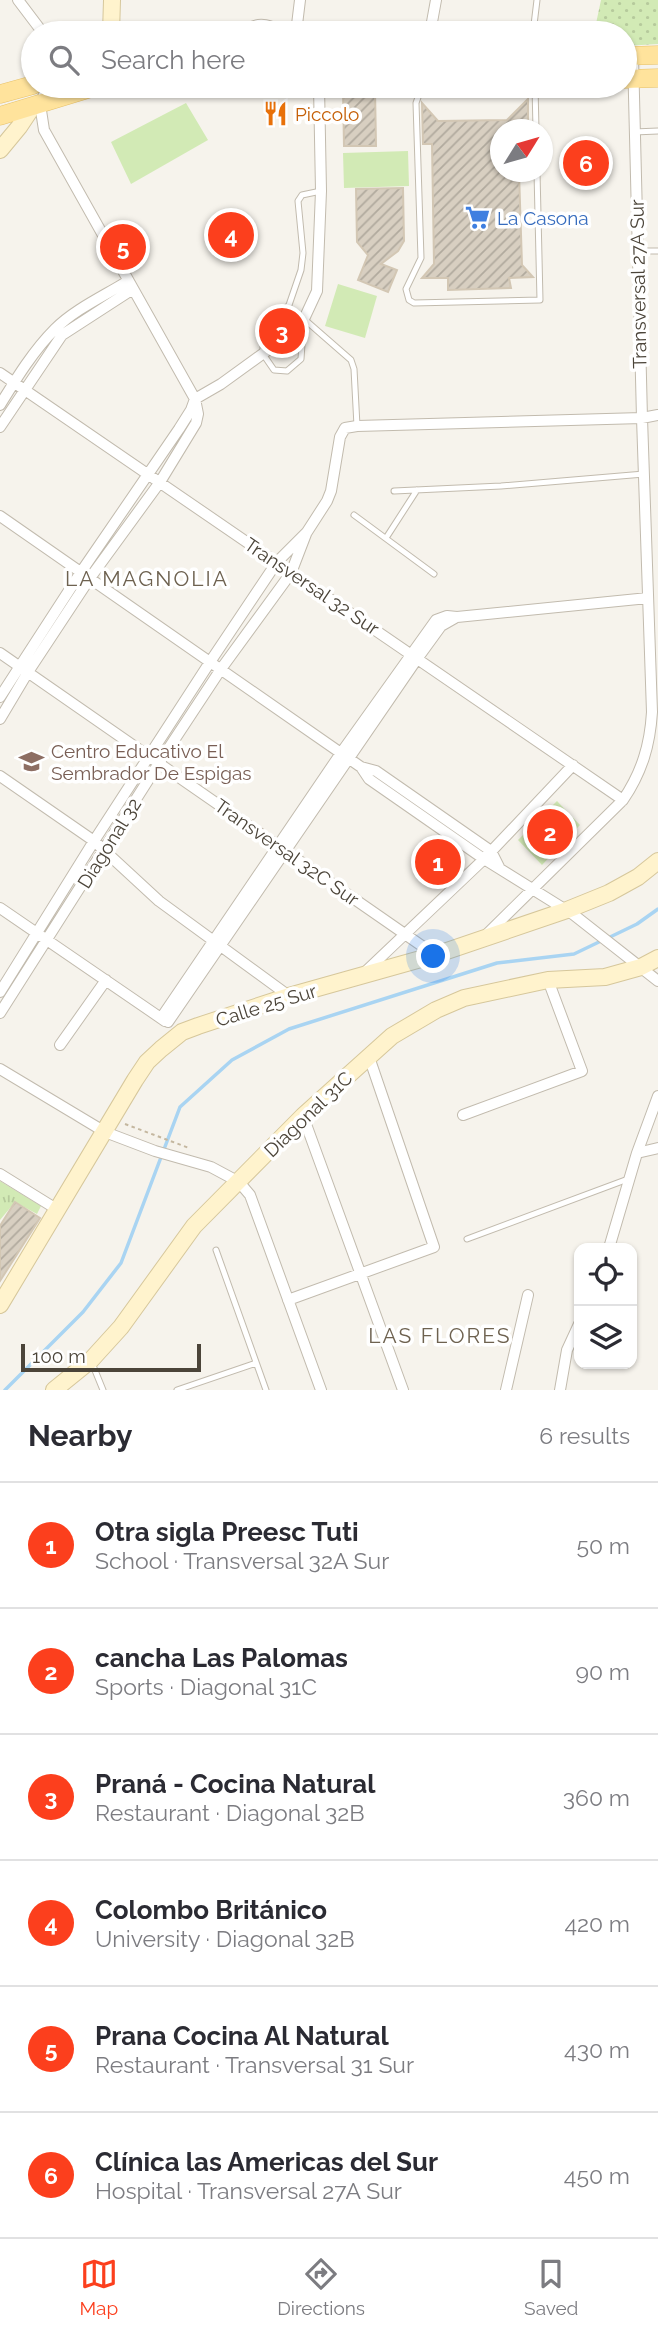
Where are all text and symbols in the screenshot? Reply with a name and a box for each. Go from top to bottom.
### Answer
search box [21,21,637,98]
icon: search [45,41,83,79]
text: Search here [101,45,245,75]
restaurant icon: Piccolo [261,100,289,128]
place label: Piccolo [295,103,359,125]
north arrow [490,119,553,182]
pin: 6 [563,137,609,189]
street label: Transversal 27A Sur [626,199,650,369]
supermarket icon: La Casona [463,204,491,232]
place label: La Casona [497,207,589,229]
pin: 4 [208,209,254,261]
pin: 5 [100,221,146,273]
pin: 3 [259,305,305,357]
street label: Transversal 32 Sur [240,533,384,639]
district label: LA MAGNOLIA [65,566,229,591]
place label: Centro Educativo El Sembrador De Espigas [51,740,252,784]
school or university icon: Centro Educativo El Sembrador De Espigas [17,748,45,776]
street label: Diagonal 32 [73,794,145,892]
street label: Transversal 32C Sur [211,794,364,910]
pin: 2 [527,806,573,858]
pin: 1 [415,836,461,888]
your location [416,939,450,973]
street label: Calle 25 Sur [213,979,319,1031]
street label: Diagonal 31C [260,1067,356,1161]
map controls [574,1243,637,1369]
button: locate [574,1243,637,1306]
button: layers [574,1306,637,1369]
district label: LAS FLORES [368,1323,512,1348]
scale bar [21,1341,201,1373]
text: 100 m [32,1345,86,1367]
text: Nearby [28,1418,132,1453]
text: 6 results [539,1422,630,1449]
text: Otra sigla Preesc Tuti [95,1517,359,1547]
text: 1 [45,1532,57,1559]
text: 50 m [576,1532,630,1559]
text: School · Transversal 32A Sur [95,1547,389,1574]
text: cancha Las Palomas [95,1643,348,1673]
text: 2 [45,1658,57,1685]
text: 90 m [575,1658,630,1685]
text: Sports · Diagonal 31C [95,1673,317,1700]
text: Praná - Cocina Natural [95,1769,375,1799]
text: 3 [45,1784,57,1811]
text: 360 m [563,1784,630,1811]
text: Restaurant · Diagonal 32B [95,1799,365,1826]
text: Colombo Británico [95,1895,327,1925]
text: 4 [44,1910,58,1937]
text: 420 m [564,1910,630,1937]
text: University · Diagonal 32B [95,1925,355,1952]
text: Prana Cocina Al Natural [95,2021,389,2051]
text: 5 [45,2036,57,2063]
text: 430 m [564,2036,630,2063]
text: Restaurant · Transversal 31 Sur [95,2051,414,2078]
text: Clínica las Americas del Sur [95,2147,438,2177]
text: 6 [44,2162,58,2189]
text: 450 m [564,2162,630,2189]
text: Hospital · Transversal 27A Sur [95,2177,402,2204]
tab: Map [80,2255,118,2319]
tab: Directions [277,2255,365,2319]
tab: Saved [524,2255,578,2319]

